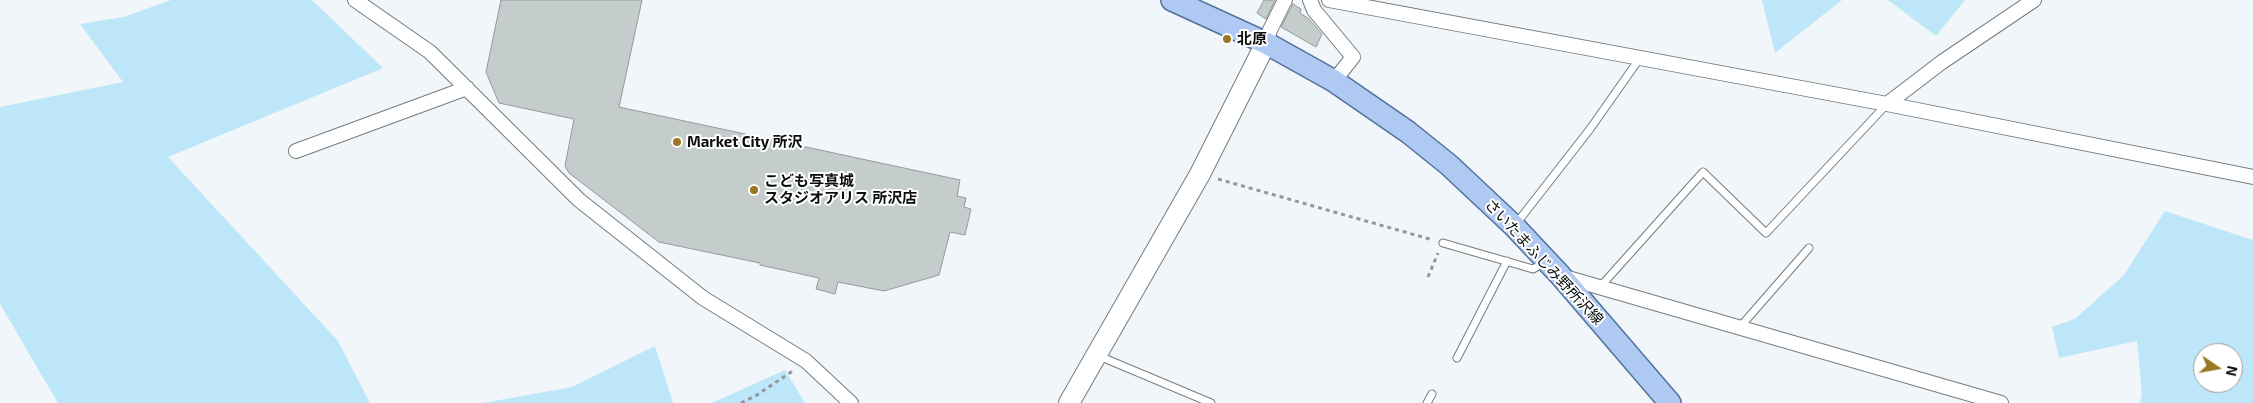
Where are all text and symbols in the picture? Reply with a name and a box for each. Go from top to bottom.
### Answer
place label: 北原 [1237,30,1267,48]
marker: 北原 [1221,33,1233,45]
place label: Market City 所沢 [687,133,802,151]
marker: Market City 所沢 [671,136,683,148]
place label: こども写真城 スタジオアリス 所沢店 [764,172,917,207]
marker: こども写真城 スタジオアリス 所沢店 [748,184,760,196]
street label: さいたまふじみ野所沢線 [1481,196,1607,328]
north arrow [2193,343,2243,393]
text: N [2223,364,2242,378]

